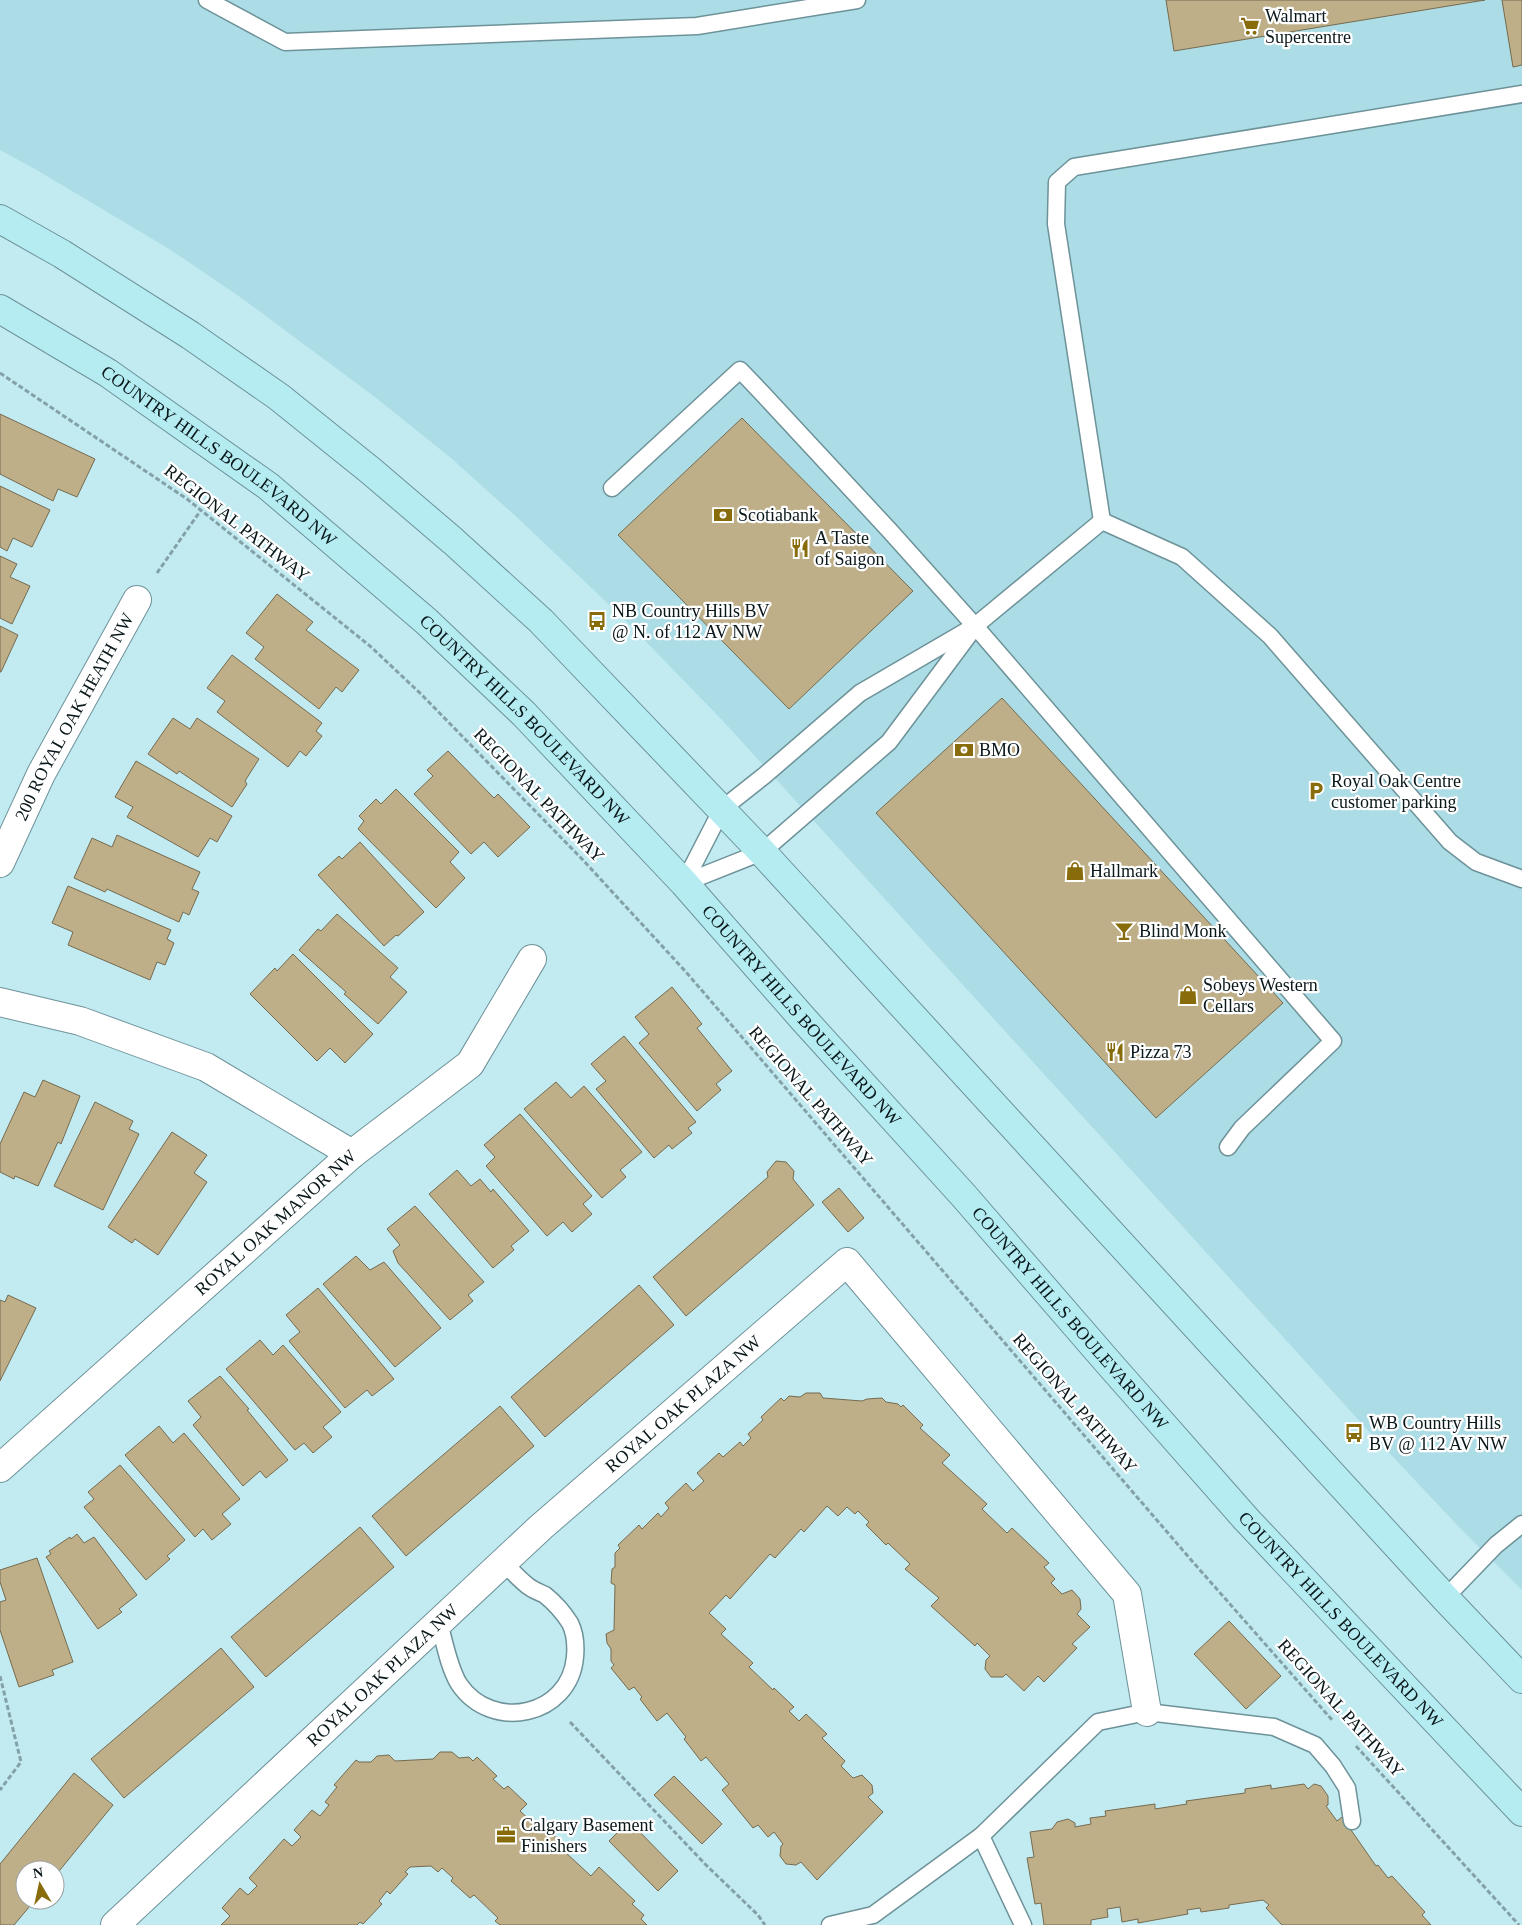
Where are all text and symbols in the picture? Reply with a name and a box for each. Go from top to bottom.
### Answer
place label: Walmart Supercentre [1265,6,1351,47]
supermarket icon: Walmart Supercentre [1239,15,1261,37]
street label: COUNTRY HILLS BOULEVARD NW [97,361,341,550]
street label: REGIONAL PATHWAY [161,460,313,586]
bank icon: Scotiabank [712,504,734,526]
place label: Scotiabank [738,505,818,525]
place label: A Taste of Saigon [815,528,885,569]
restaurant icon: A Taste of Saigon [789,537,811,559]
place label: NB Country Hills BV @ N. of 112 AV NW [612,601,770,642]
street label: 200 ROYAL OAK HEATH NW [11,610,138,824]
bus stop icon: NB Country Hills BV @ N. of 112 AV NW [586,610,608,632]
street label: COUNTRY HILLS BOULEVARD NW [416,611,634,829]
street label: REGIONAL PATHWAY [470,724,608,866]
bank icon: BMO [953,739,975,761]
place label: BMO [979,740,1020,760]
place label: Royal Oak Centre customer parking [1331,771,1461,812]
parking icon: Royal Oak Centre customer parking [1305,780,1327,802]
shop icon: Hallmark [1064,860,1086,882]
place label: Hallmark [1090,861,1158,881]
street label: COUNTRY HILLS BOULEVARD NW [698,901,905,1130]
bar icon: Blind Monk [1113,920,1135,942]
place label: Blind Monk [1139,921,1227,941]
place label: Sobeys Western Cellars [1203,975,1318,1016]
shop icon: Sobeys Western Cellars [1177,984,1199,1006]
street label: REGIONAL PATHWAY [745,1022,877,1170]
restaurant icon: Pizza 73 [1104,1041,1126,1063]
place label: Pizza 73 [1130,1042,1191,1062]
street label: ROYAL OAK MANOR NW [191,1145,360,1299]
street label: COUNTRY HILLS BOULEVARD NW [968,1203,1173,1434]
street label: REGIONAL PATHWAY [1009,1329,1141,1477]
street label: ROYAL OAK PLAZA NW [601,1331,765,1477]
place label: WB Country Hills BV @ 112 AV NW [1369,1413,1507,1454]
bus stop icon: WB Country Hills BV @ 112 AV NW [1343,1422,1365,1444]
street label: COUNTRY HILLS BOULEVARD NW [1234,1508,1447,1731]
street label: ROYAL OAK PLAZA NW [303,1600,462,1750]
street label: REGIONAL PATHWAY [1274,1635,1408,1781]
place label: Calgary Basement Finishers [521,1815,653,1856]
office icon: Calgary Basement Finishers [495,1824,517,1846]
north arrow [15,1860,65,1910]
text: N [32,1864,44,1881]

